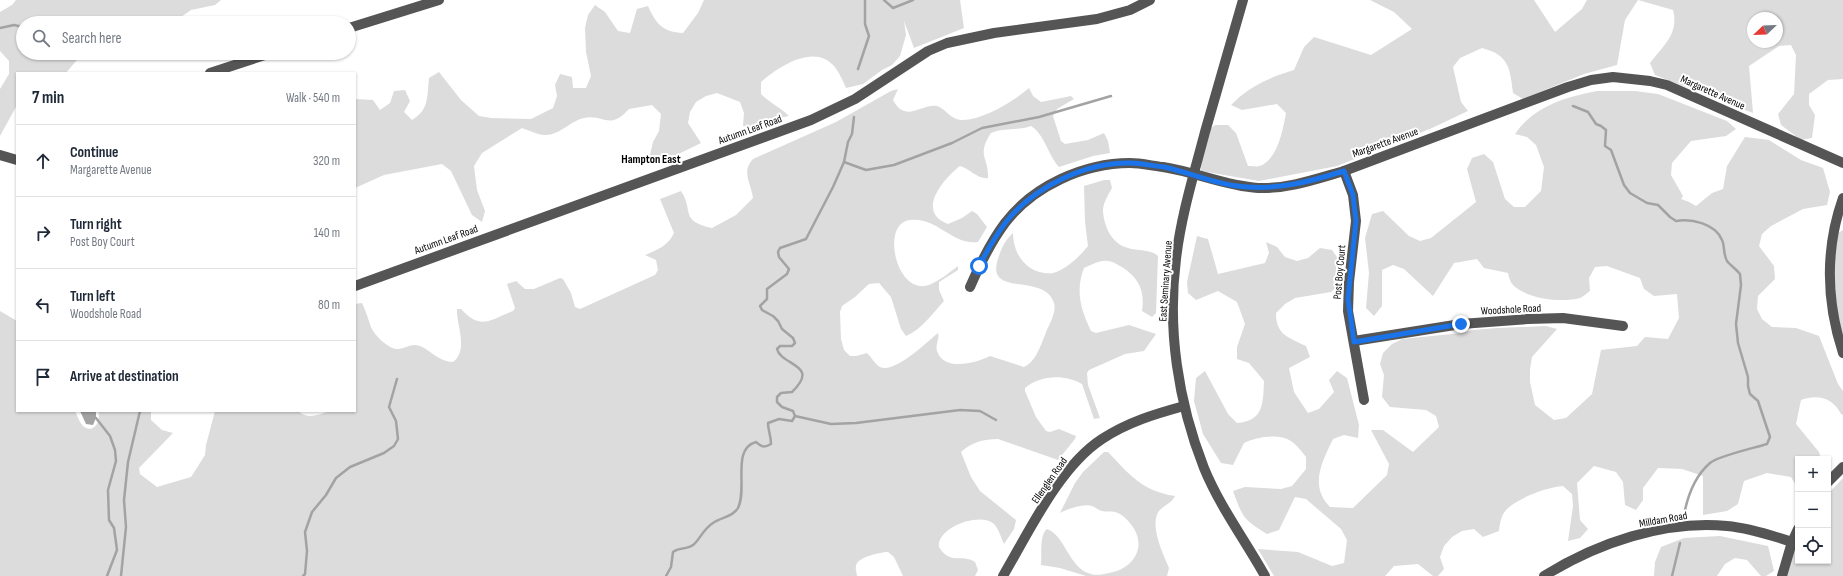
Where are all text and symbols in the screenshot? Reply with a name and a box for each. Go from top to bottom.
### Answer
north arrow [1747,12,1783,48]
search box [16,16,356,60]
icon: search [30,27,52,49]
text: Search here [62,29,122,48]
street label: Margarette Avenue [1679,72,1747,112]
text: 7 min [32,88,64,108]
text: Walk · 540 m [286,90,340,106]
street label: Autumn Leaf Road [716,112,784,147]
street label: Margarette Avenue [1350,125,1420,160]
text: Continue [70,143,119,162]
icon: ahead [32,150,54,172]
district label: Hampton East [621,152,681,167]
text: 320 m [313,153,340,169]
text: Margarette Avenue [70,162,152,178]
text: Turn right [70,215,122,234]
icon: right [32,222,54,244]
street label: Autumn Leaf Road [412,222,480,257]
text: 140 m [314,225,340,241]
text: Post Boy Court [70,234,135,250]
street label: East Seminary Avenue [1156,240,1175,322]
street label: Post Boy Court [1331,244,1348,300]
route start [970,257,988,275]
text: Turn left [70,287,115,306]
icon: left [32,294,54,316]
text: 80 m [318,297,340,313]
street label: Woodshole Road [1480,301,1542,318]
text: Woodshole Road [70,306,141,322]
route end [1452,315,1470,333]
icon: arrive [32,366,54,388]
text: Arrive at destination [70,367,179,386]
street label: Ellenglen Road [1029,454,1070,506]
map controls [1795,456,1831,564]
button: + [1795,456,1831,492]
button: − [1795,492,1831,528]
street label: Milldam Road [1638,509,1689,530]
button: locate [1795,528,1831,564]

